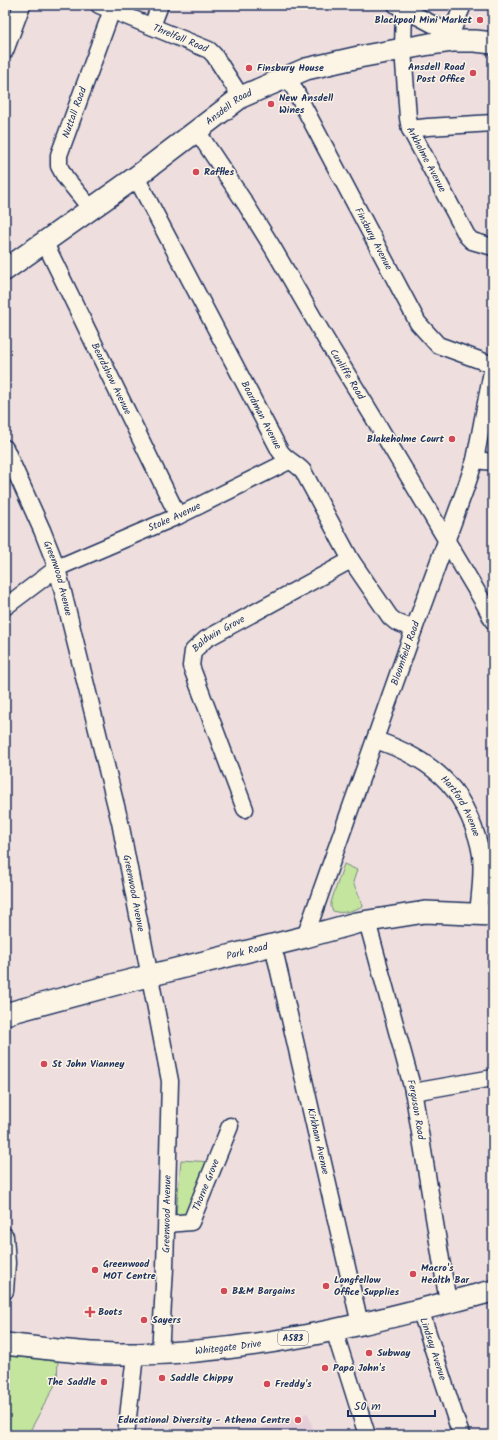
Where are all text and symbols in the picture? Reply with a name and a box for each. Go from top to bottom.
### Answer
place label: Blackpool Mini Market [374,12,472,28]
marker: Blackpool Mini Market [475,15,485,25]
street label: Threlfall Road [150,20,211,57]
place label: Ansdell Road Post Office [408,59,466,87]
place label: Finsbury House [257,60,324,76]
marker: Finsbury House [244,63,254,73]
marker: Ansdell Road Post Office [468,68,478,78]
street label: Nuttall Road [58,84,91,140]
street label: Ansdell Road [202,85,256,129]
place label: New Ansdell Wines [279,90,334,118]
marker: New Ansdell Wines [266,99,276,109]
street label: Arkholme Avenue [402,124,451,196]
place label: Raffles [204,164,234,180]
marker: Raffles [191,167,201,177]
street label: Finsbury Avenue [350,205,397,273]
street label: Beardshaw Avenue [87,340,136,418]
street label: Cunliffe Road [325,346,369,404]
street label: Boardman Avenue [237,378,286,453]
place label: Blakeholme Court [367,431,444,447]
marker: Blakeholme Court [447,434,457,444]
street label: Stoke Avenue [146,498,204,536]
street label: Greenwood Avenue [39,538,77,618]
street label: Baldwin Grove [188,611,248,656]
street label: Bloomfield Road [387,618,425,688]
street label: Hartford Avenue [437,772,484,839]
street label: Greenwood Avenue [118,853,149,934]
street label: Park Road [225,938,270,964]
place label: St John Vianney [52,1056,125,1072]
marker: St John Vianney [39,1059,49,1069]
street label: Ferguson Road [403,1078,429,1142]
street label: Kirkham Avenue [303,1106,334,1177]
street label: Thorne Grove [188,1156,224,1214]
street label: Greenwood Avenue [158,1174,176,1253]
place label: Greenwood MOT Centre [103,1256,156,1284]
place label: Macro's Health Bar [421,1260,469,1288]
marker: Greenwood MOT Centre [90,1265,100,1275]
marker: Macro's Health Bar [408,1269,418,1279]
place label: Longfellow Office Supplies [334,1272,400,1300]
marker: Longfellow Office Supplies [321,1281,331,1291]
place label: B&M Bargains [232,1283,296,1299]
marker: B&M Bargains [219,1286,229,1296]
place label: Boots [98,1304,123,1320]
marker: Boots [85,1307,95,1317]
place label: Sayers [152,1312,181,1328]
marker: Sayers [139,1315,149,1325]
street label: Lindsay Avenue [415,1315,451,1383]
road number: A583 [278,1331,308,1345]
street label: Whitegate Drive [194,1335,263,1359]
place label: Subway [377,1345,411,1361]
marker: Subway [364,1348,374,1358]
place label: Papa John's [333,1360,386,1376]
marker: Papa John's [320,1363,330,1373]
place label: Saddle Chippy [170,1370,234,1386]
marker: Saddle Chippy [157,1373,167,1383]
place label: The Saddle [47,1374,96,1390]
place label: Freddy's [275,1376,312,1392]
marker: The Saddle [99,1377,109,1387]
marker: Freddy's [262,1379,272,1389]
scale bar [348,1392,435,1418]
text: 50 m [354,1397,381,1416]
place label: Educational Diversity - Athena Centre [118,1412,290,1428]
marker: Educational Diversity - Athena Centre [293,1415,303,1425]

